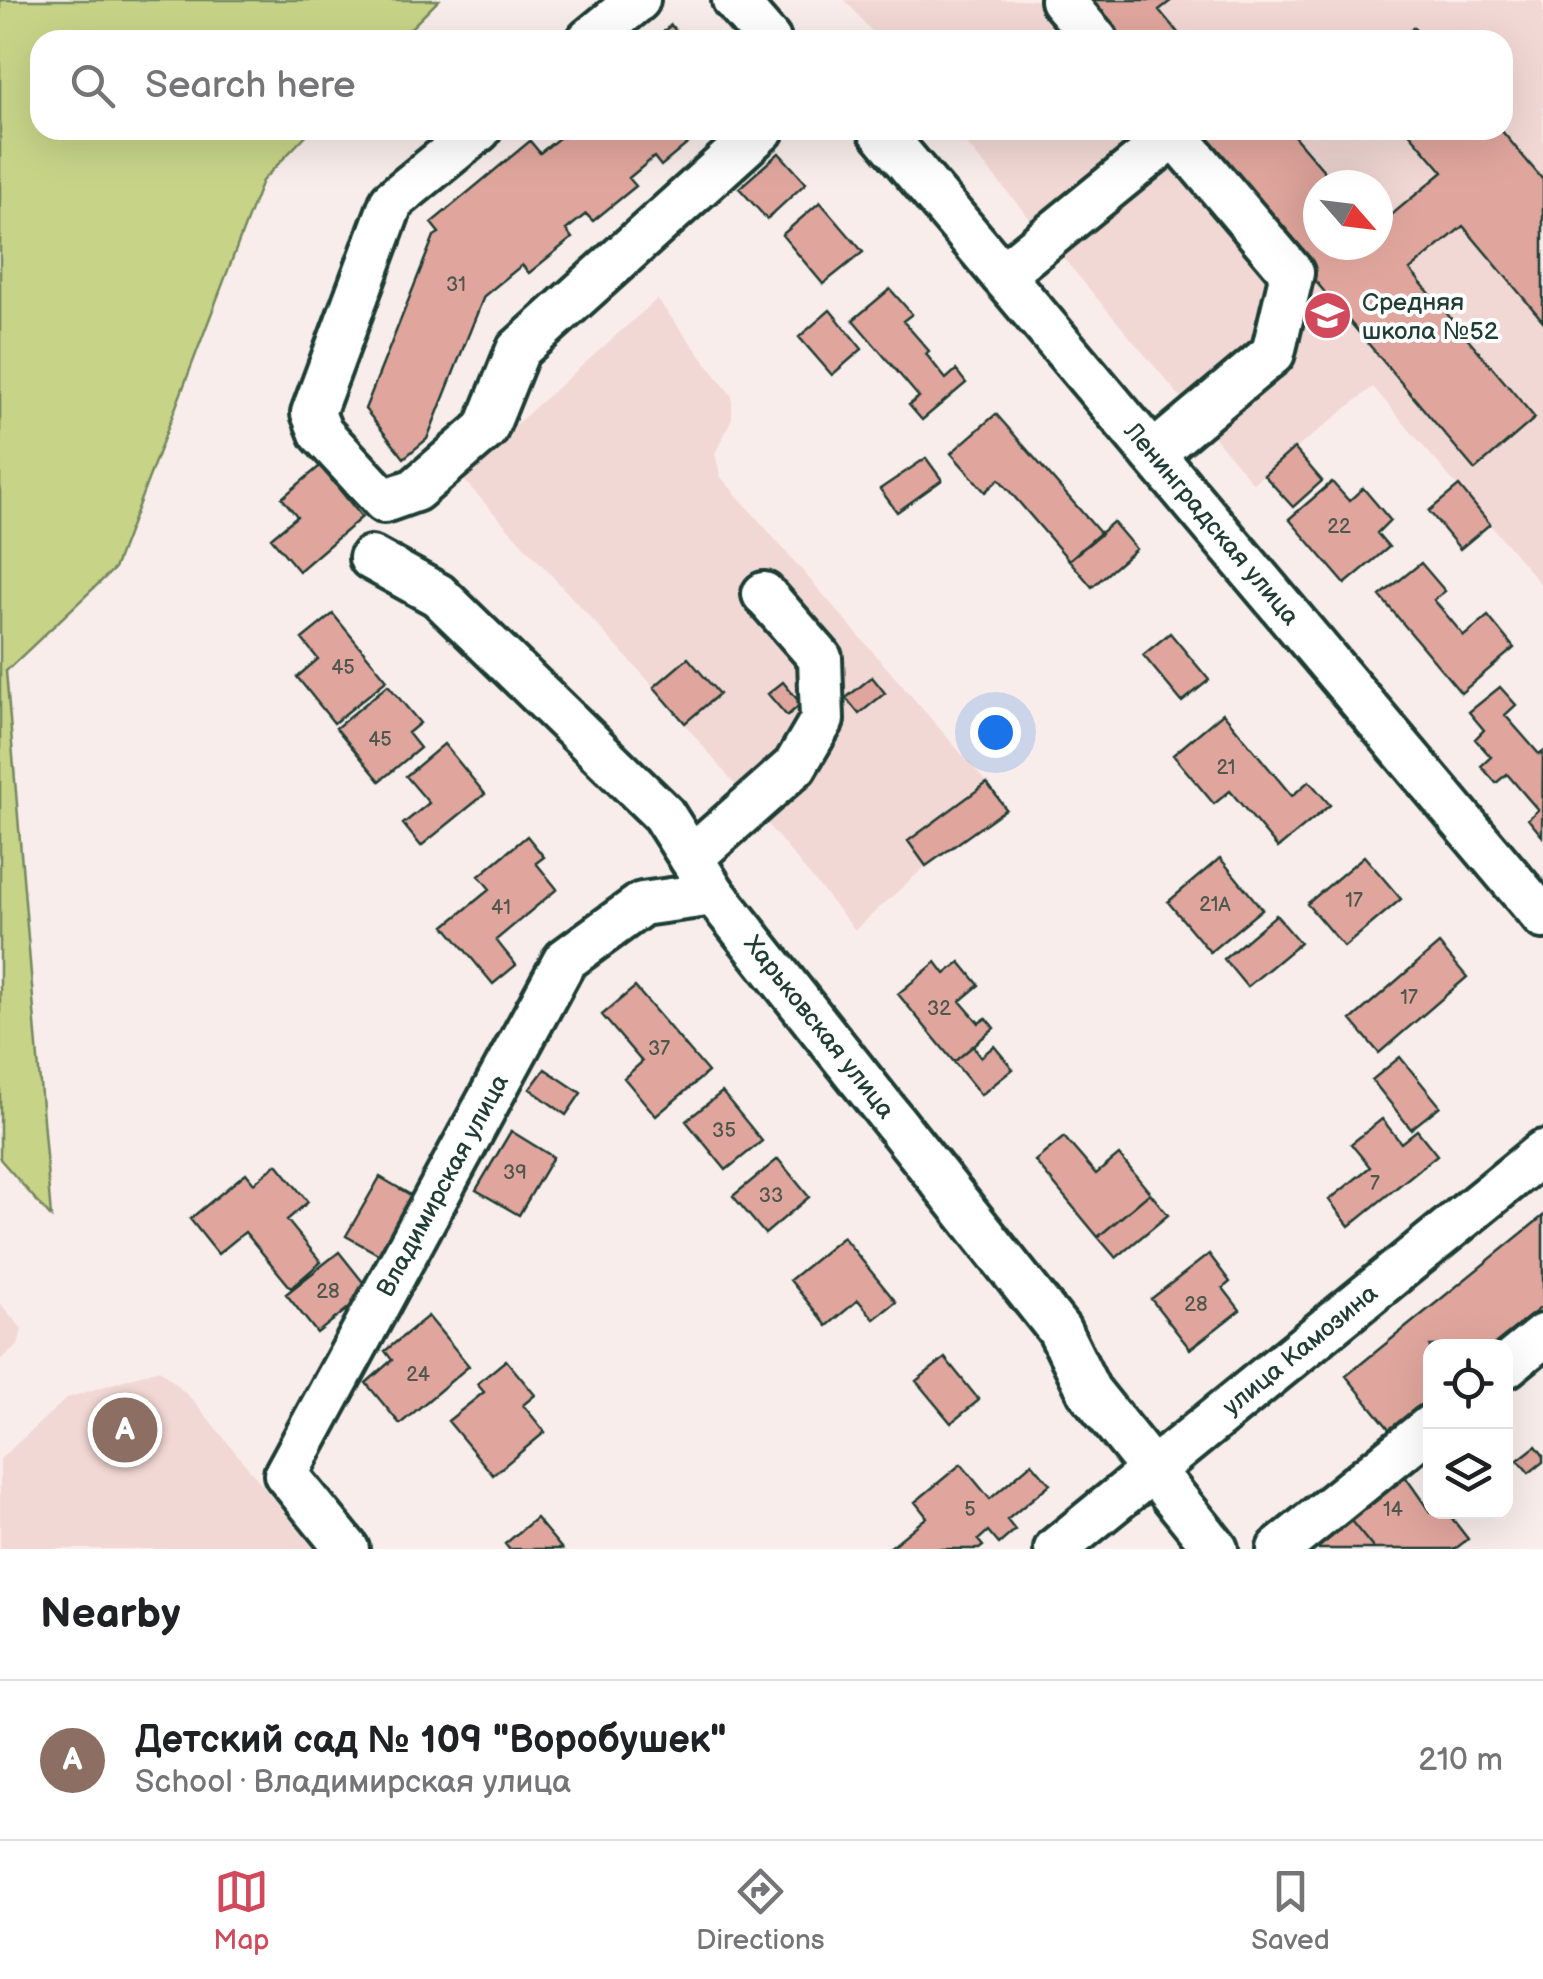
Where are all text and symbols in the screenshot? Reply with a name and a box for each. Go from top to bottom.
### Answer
search box [30,30,1513,140]
icon: search [65,58,120,113]
text: Search here [145,63,356,108]
north arrow [1303,170,1393,260]
house number: 31 [446,273,466,297]
place label: Средняя школа №52 [1362,287,1499,347]
school or university icon: Средняя школа №52 [1301,290,1353,342]
street label: Ленинградская улица [1117,415,1306,632]
house number: 22 [1327,515,1351,539]
house number: 45 [331,656,355,680]
your location [970,707,1021,758]
house number: 45 [368,728,392,752]
house number: 21 [1216,756,1236,780]
house number: 17 [1345,889,1363,913]
house number: 21А [1199,893,1232,917]
house number: 41 [491,896,511,920]
street label: Харьковская улица [737,929,901,1125]
house number: 17 [1400,986,1418,1010]
house number: 32 [927,997,951,1021]
house number: 37 [648,1037,670,1061]
street label: Владимирская улица [370,1069,516,1302]
house number: 35 [712,1119,736,1143]
house number: 39 [503,1161,527,1185]
house number: 7 [1370,1172,1380,1196]
house number: 33 [759,1184,783,1208]
street label: улица Камозина [1216,1277,1384,1422]
house number: 28 [316,1280,340,1304]
house number: 28 [1184,1293,1208,1317]
map controls [1423,1339,1513,1519]
button: locate [1423,1339,1513,1429]
house number: 24 [406,1363,430,1387]
pin: A [92,1392,158,1468]
button: layers [1423,1429,1513,1519]
house number: 5 [964,1498,976,1522]
house number: 14 [1383,1498,1403,1522]
text: Nearby [40,1589,180,1640]
text: Детский сад № 109 "Воробушек" [135,1718,727,1763]
text: A [63,1741,82,1780]
text: 210 m [1418,1741,1503,1780]
text: School · Владимирская улица [135,1763,571,1802]
tab: Map [213,1864,270,1957]
tab: Directions [696,1864,825,1957]
tab: Saved [1251,1864,1330,1957]

